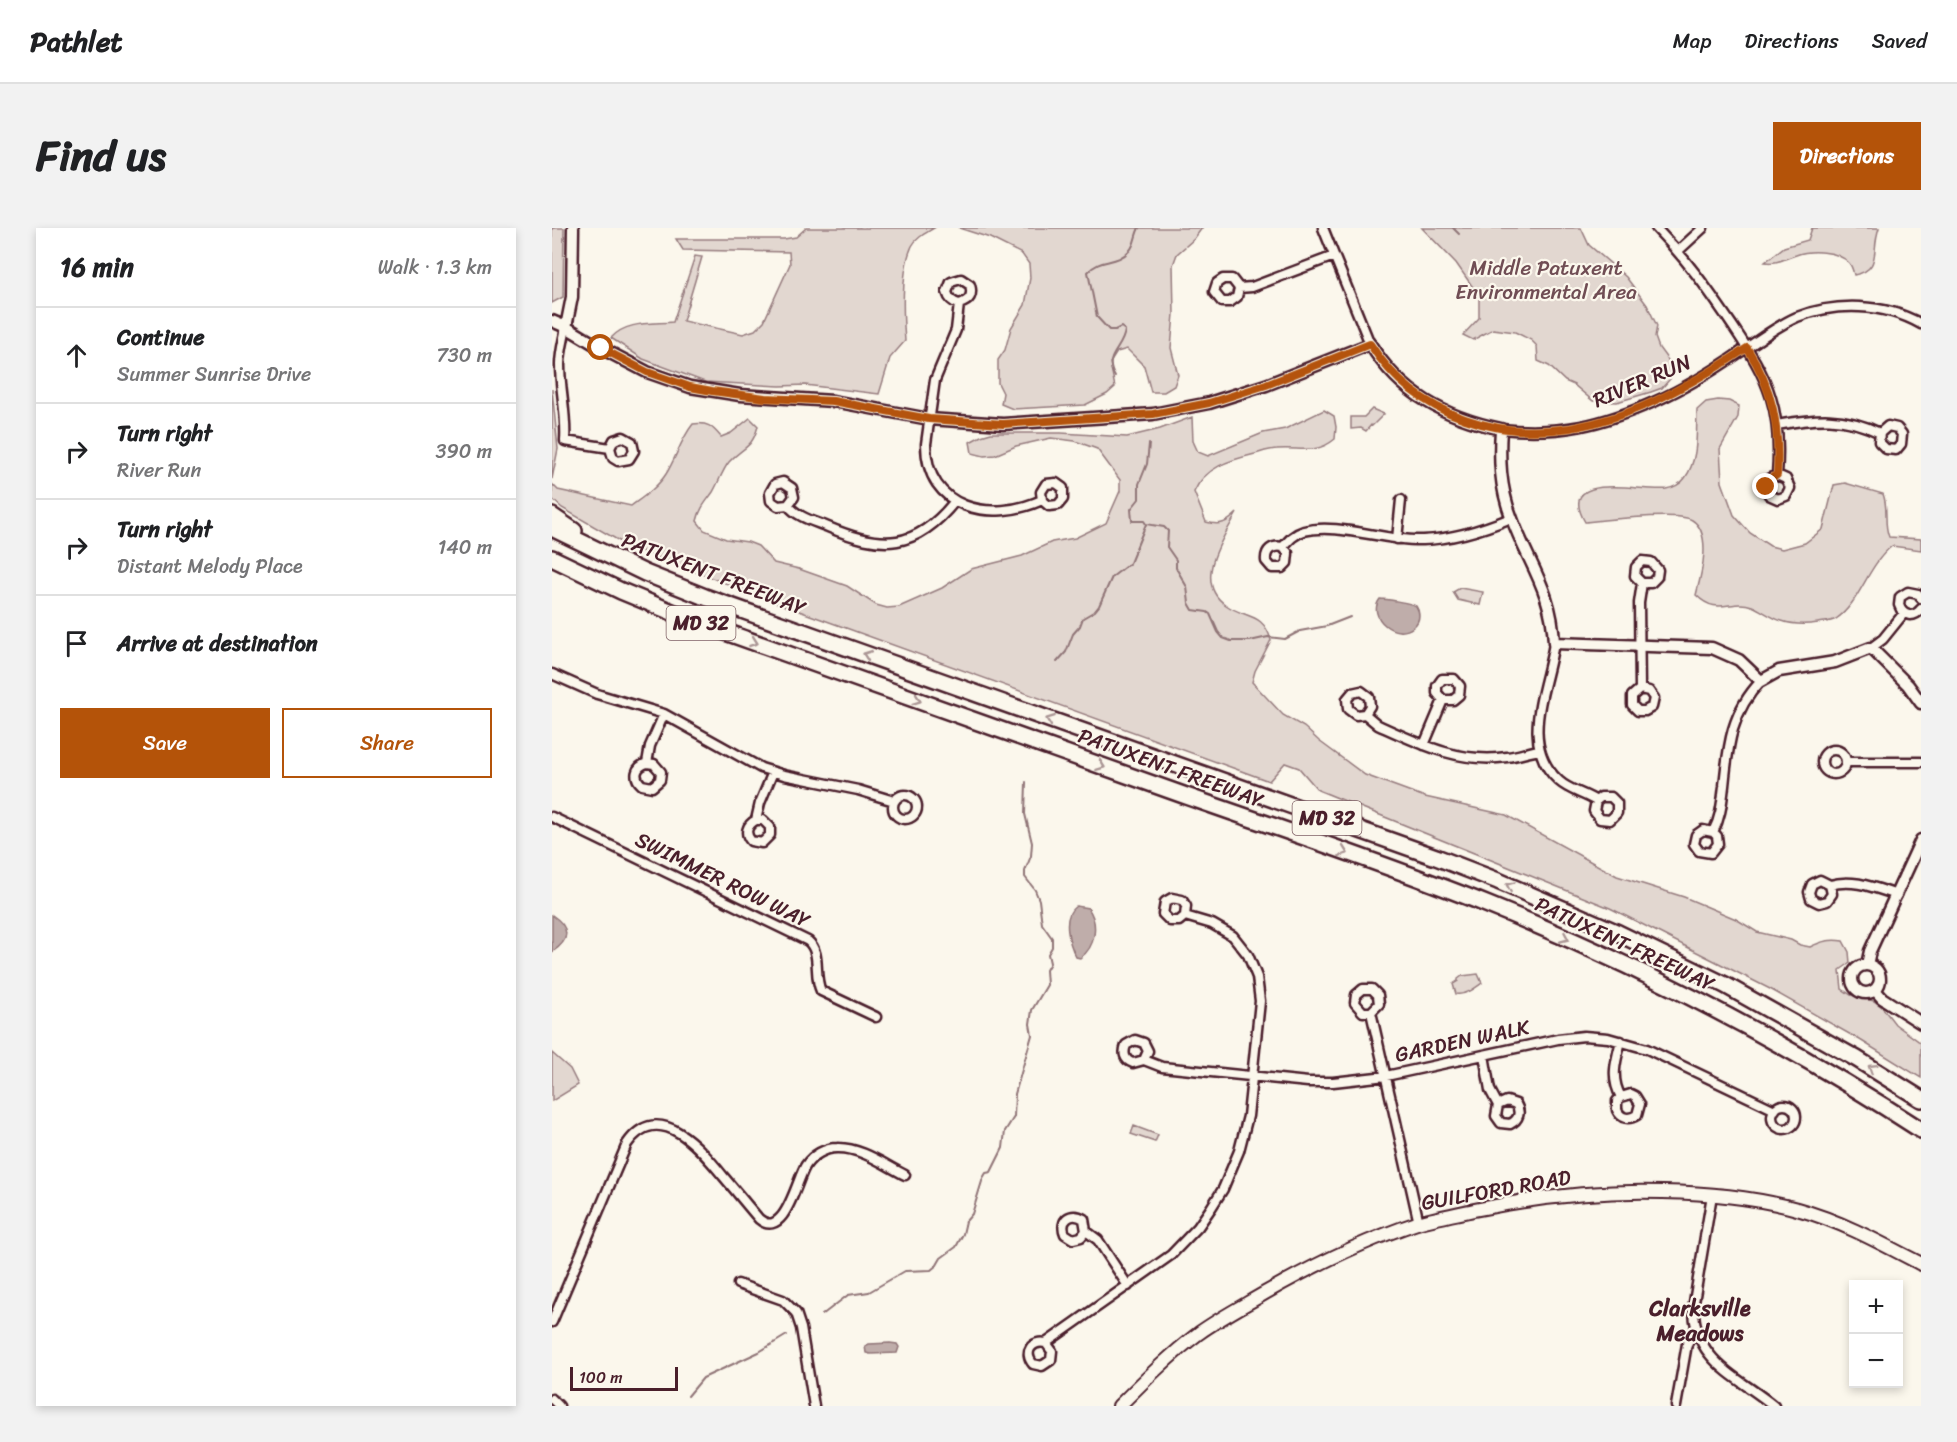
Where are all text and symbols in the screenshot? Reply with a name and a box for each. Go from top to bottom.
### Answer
text: Pathlet [30,17,123,66]
text: Map [1673,22,1711,60]
text: Directions [1744,22,1839,60]
text: Saved [1872,22,1927,60]
text: Find us [36,119,166,193]
button: Directions [1773,122,1921,190]
text: 16 min [60,244,134,290]
park label: Middle Patuxent Environmental Area [1455,249,1637,311]
text: Walk · 1.3 km [378,250,492,285]
text: Continue [117,318,205,357]
route start [587,334,613,360]
text: 730 m [436,338,492,373]
icon: ahead [60,339,93,372]
street label: RIVER RUN [1587,343,1698,419]
text: Summer Sunrise Drive [117,357,311,392]
text: Turn right [117,414,212,453]
text: 390 m [436,434,492,469]
icon: right [60,435,93,468]
text: River Run [117,453,201,488]
route end [1752,473,1778,499]
text: Turn right [117,510,212,549]
street label: PATUXENT FREEWAY [616,521,812,627]
text: 140 m [438,530,492,565]
icon: right [60,531,93,564]
text: Distant Melody Place [117,549,303,584]
road number: MD 32 [666,606,736,640]
text: Arrive at destination [117,624,318,663]
icon: arrive [60,627,93,660]
one-way arrow [748,635,758,648]
one-way arrow [862,649,873,662]
one-way arrow [911,693,922,706]
button: Save [60,708,270,778]
button: Share [282,708,492,778]
one-way arrow [1046,714,1056,727]
street label: PATUXENT FREEWAY [1073,717,1270,819]
one-way arrow [1095,758,1106,771]
road number: MD 32 [1292,801,1362,835]
street label: SWIMMER ROW WAY [629,821,818,939]
one-way arrow [1338,845,1349,857]
one-way arrow [1506,881,1517,893]
street label: PATUXENT FREEWAY [1528,885,1722,1003]
one-way arrow [1558,930,1569,942]
street label: GARDEN WALK [1391,1008,1534,1074]
one-way arrow [1867,1065,1878,1076]
street label: GUILFORD ROAD [1418,1158,1574,1222]
map controls [1849,1280,1903,1388]
button: + [1849,1280,1903,1334]
district label: Clarksville Meadows [1648,1289,1751,1353]
button: − [1849,1334,1903,1388]
text: 100 m [579,1363,623,1392]
scale bar [570,1364,678,1392]

